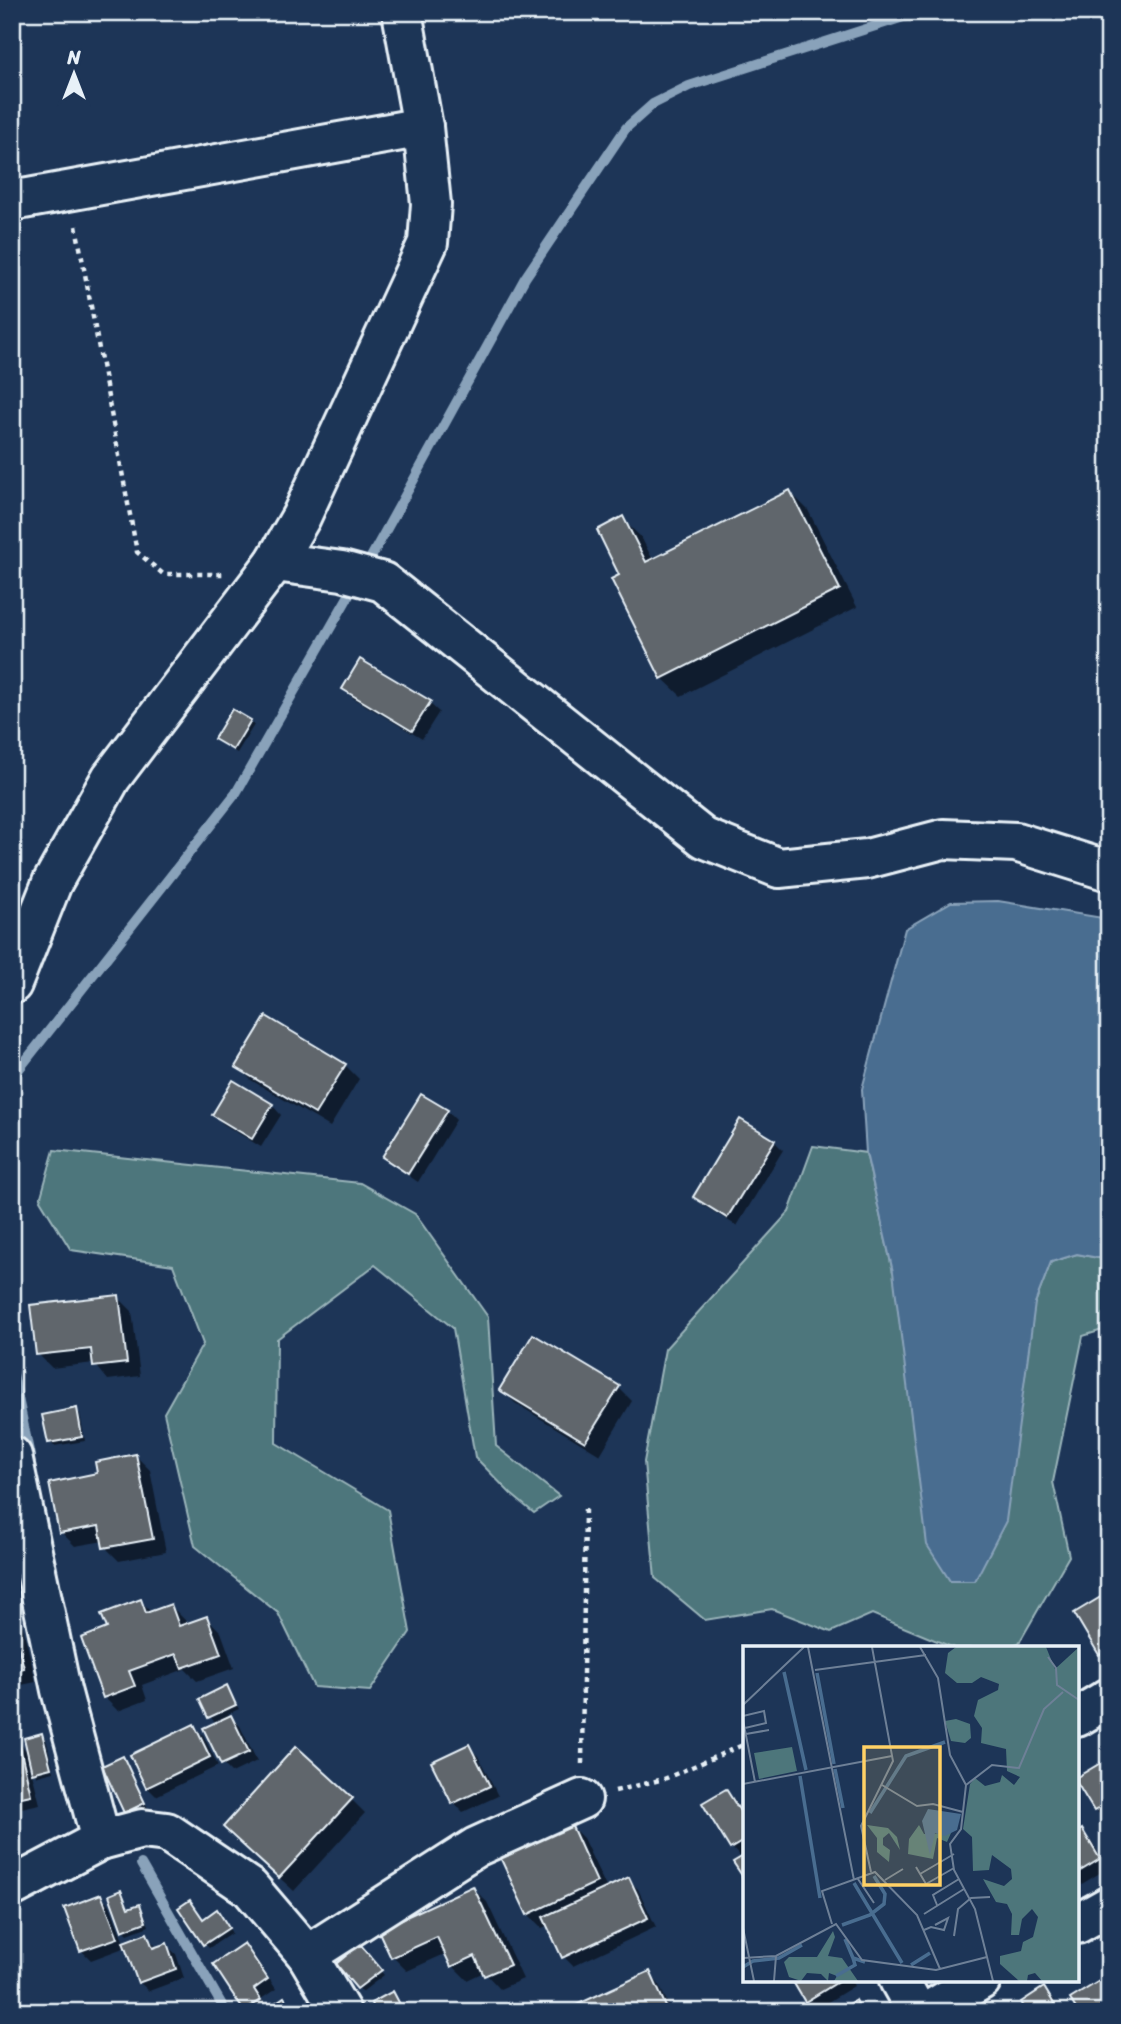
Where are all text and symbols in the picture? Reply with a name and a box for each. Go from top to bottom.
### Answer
north arrow [38,38,108,108]
text: N [66,41,81,74]
inset map [743,1646,1079,1982]

